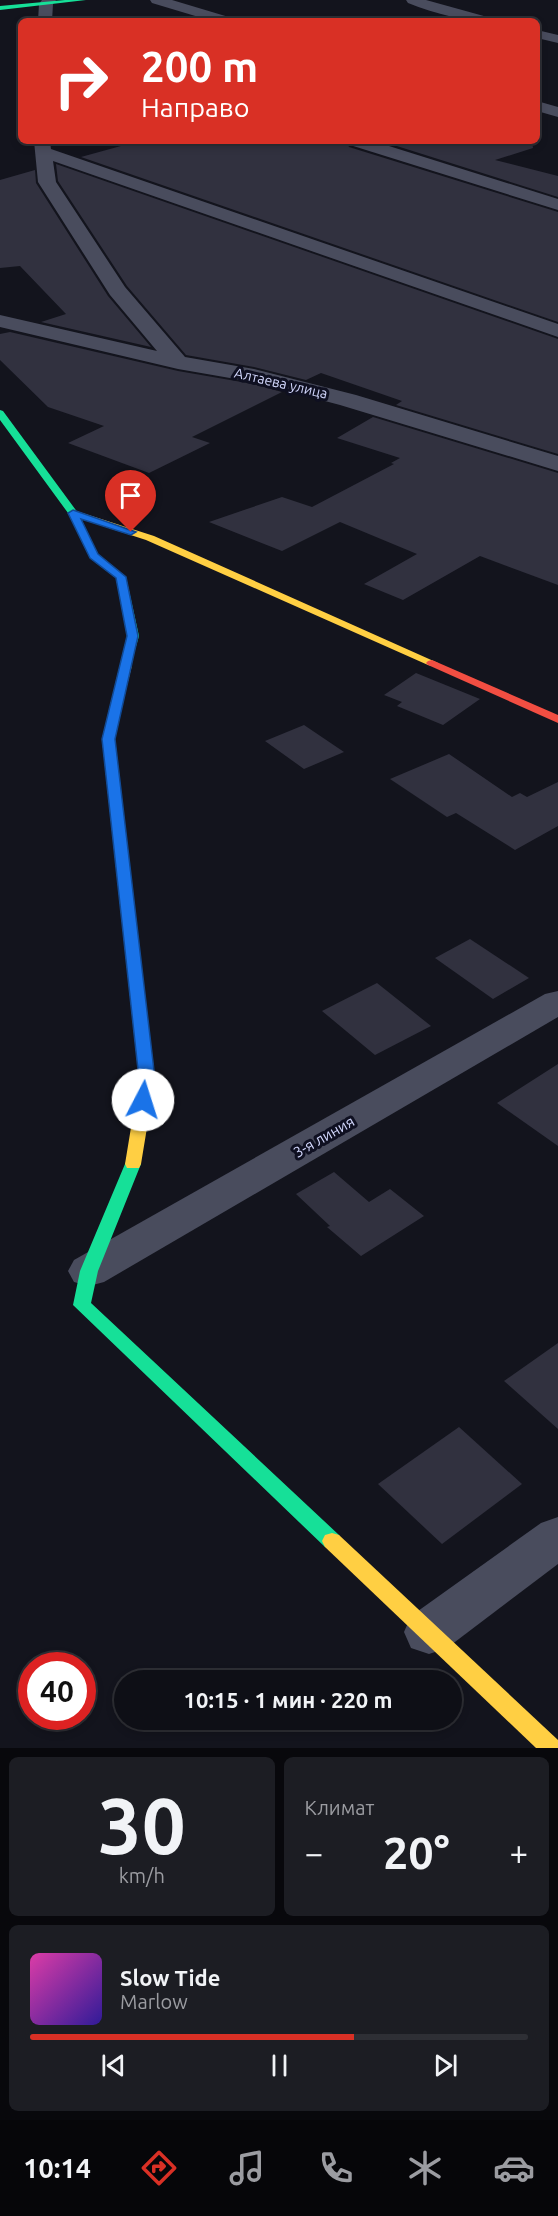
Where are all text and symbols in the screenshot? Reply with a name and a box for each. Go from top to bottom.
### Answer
icon: right [42,42,120,120]
text: 200 m [141,43,258,90]
text: Направо [141,92,250,122]
street label: Алтаева улица [233,364,329,402]
pin [105,470,156,532]
icon: arrive [114,479,147,512]
position arrow [111,1068,175,1132]
street label: 3-я линия [290,1112,357,1161]
speed limit sign: 40 [18,1652,96,1730]
text: 10:15 · 1 мин · 220 m [184,1687,392,1712]
text: 30 [98,1781,186,1869]
text: Климат [305,1796,374,1819]
text: 20° [383,1827,450,1878]
text: − [305,1834,323,1871]
text: + [509,1834,528,1871]
text: km/h [119,1864,165,1887]
text: Slow Tide [120,1965,220,1990]
text: Marlow [120,1990,188,2013]
icon: previous [97,2049,130,2082]
icon: pause [263,2049,296,2082]
icon: next [429,2049,462,2082]
icon: directions [138,2147,180,2189]
icon: music [226,2147,268,2189]
icon: phone [315,2147,357,2189]
icon: climate [404,2147,446,2189]
icon: car [493,2147,535,2189]
text: 10:14 [23,2153,91,2183]

